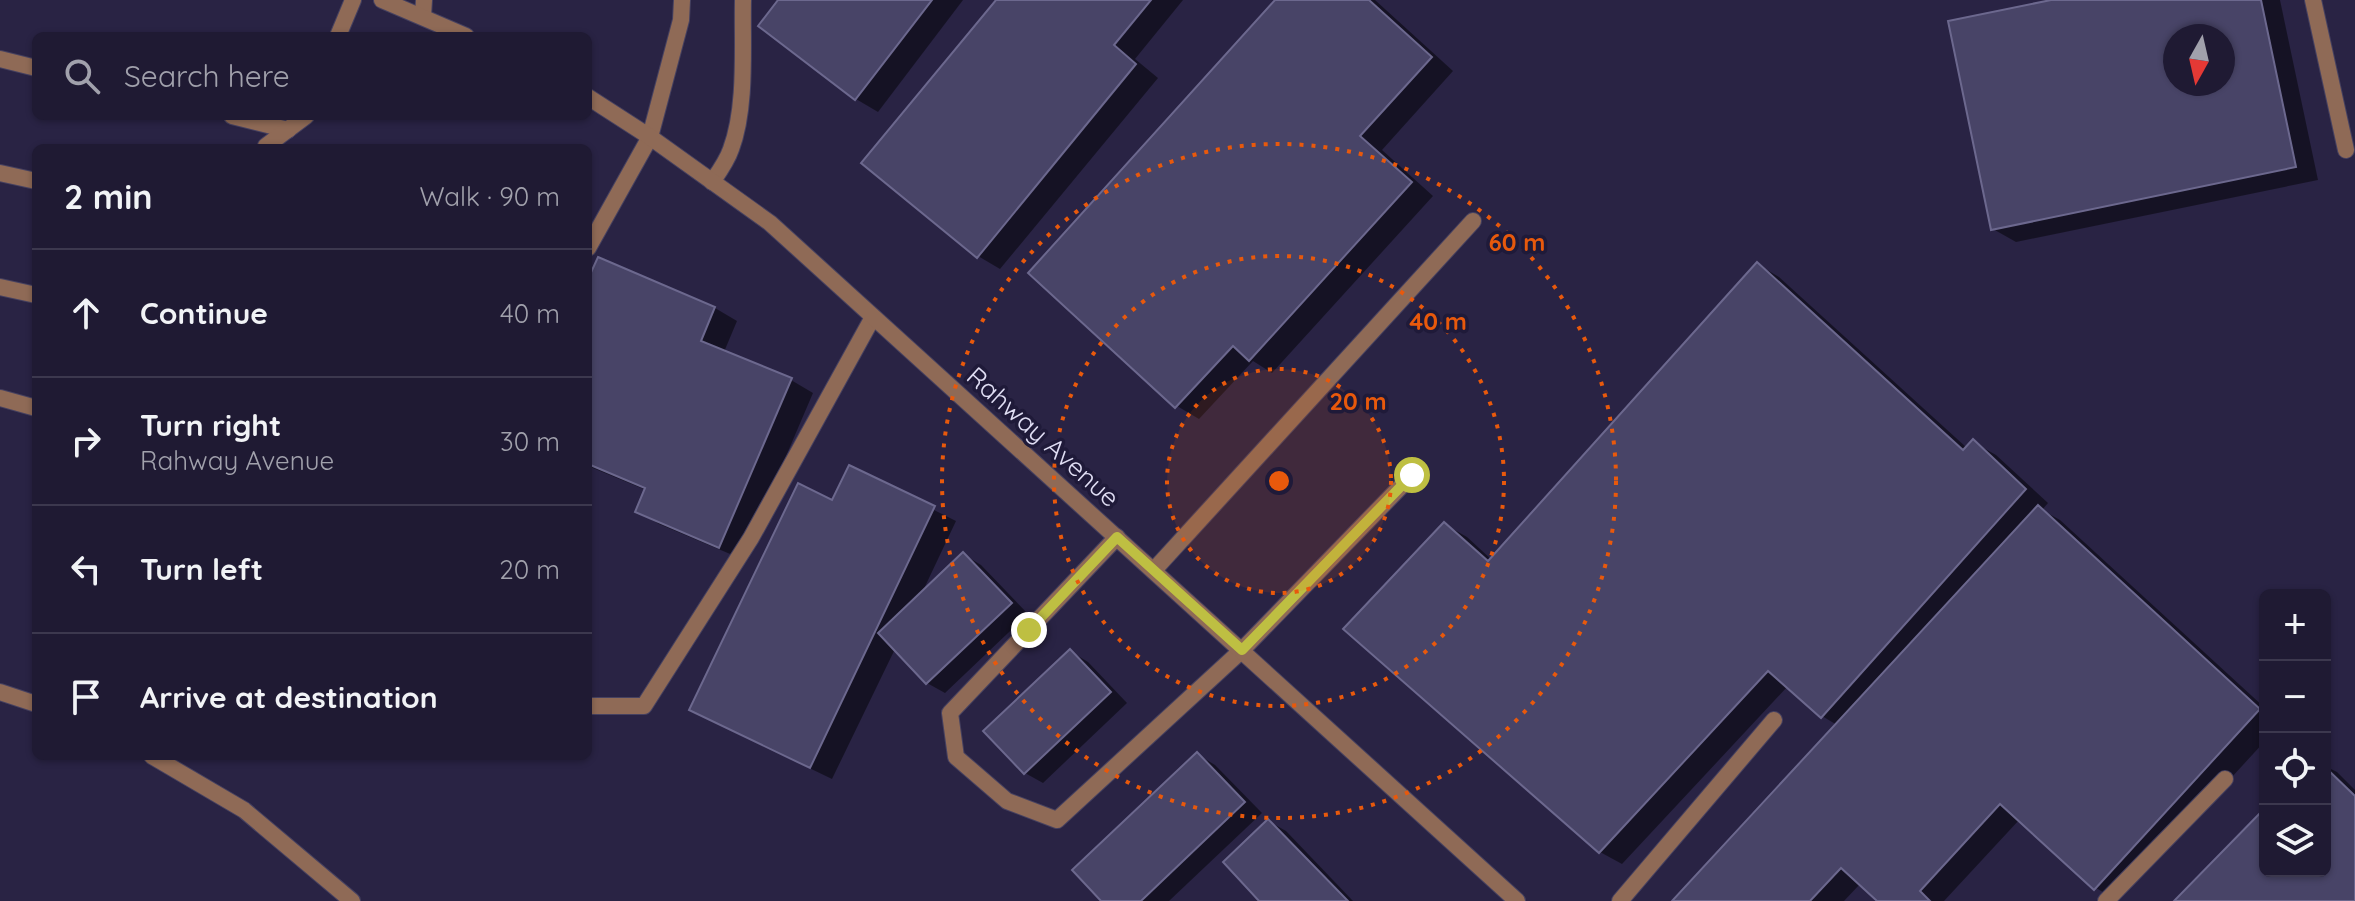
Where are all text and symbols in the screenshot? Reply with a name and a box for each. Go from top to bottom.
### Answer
north arrow [2163,24,2235,96]
search box [32,32,592,120]
icon: search [60,54,104,98]
text: Search here [124,57,290,95]
text: 2 min [64,175,153,218]
text: Walk · 90 m [419,180,560,213]
text: 60 m [1489,227,1545,257]
icon: ahead [64,291,108,335]
text: Continue [140,294,268,332]
text: 40 m [500,297,560,330]
text: 40 m [1409,306,1467,336]
street label: Rahway Avenue [960,359,1127,514]
text: 20 m [1329,386,1387,416]
text: Turn right [140,406,281,444]
icon: right [64,419,108,463]
text: 30 m [500,425,560,458]
text: Rahway Avenue [140,444,334,477]
route start [1394,457,1430,493]
centre of rings [1265,467,1293,495]
icon: left [64,547,108,591]
text: Turn left [140,550,263,588]
text: 20 m [499,553,560,586]
map controls [2259,589,2331,877]
button: + [2259,589,2331,661]
route end [1011,612,1047,648]
button: − [2259,661,2331,733]
icon: arrive [64,675,108,719]
text: Arrive at destination [140,678,438,716]
button: locate [2259,733,2331,805]
button: layers [2259,805,2331,877]

